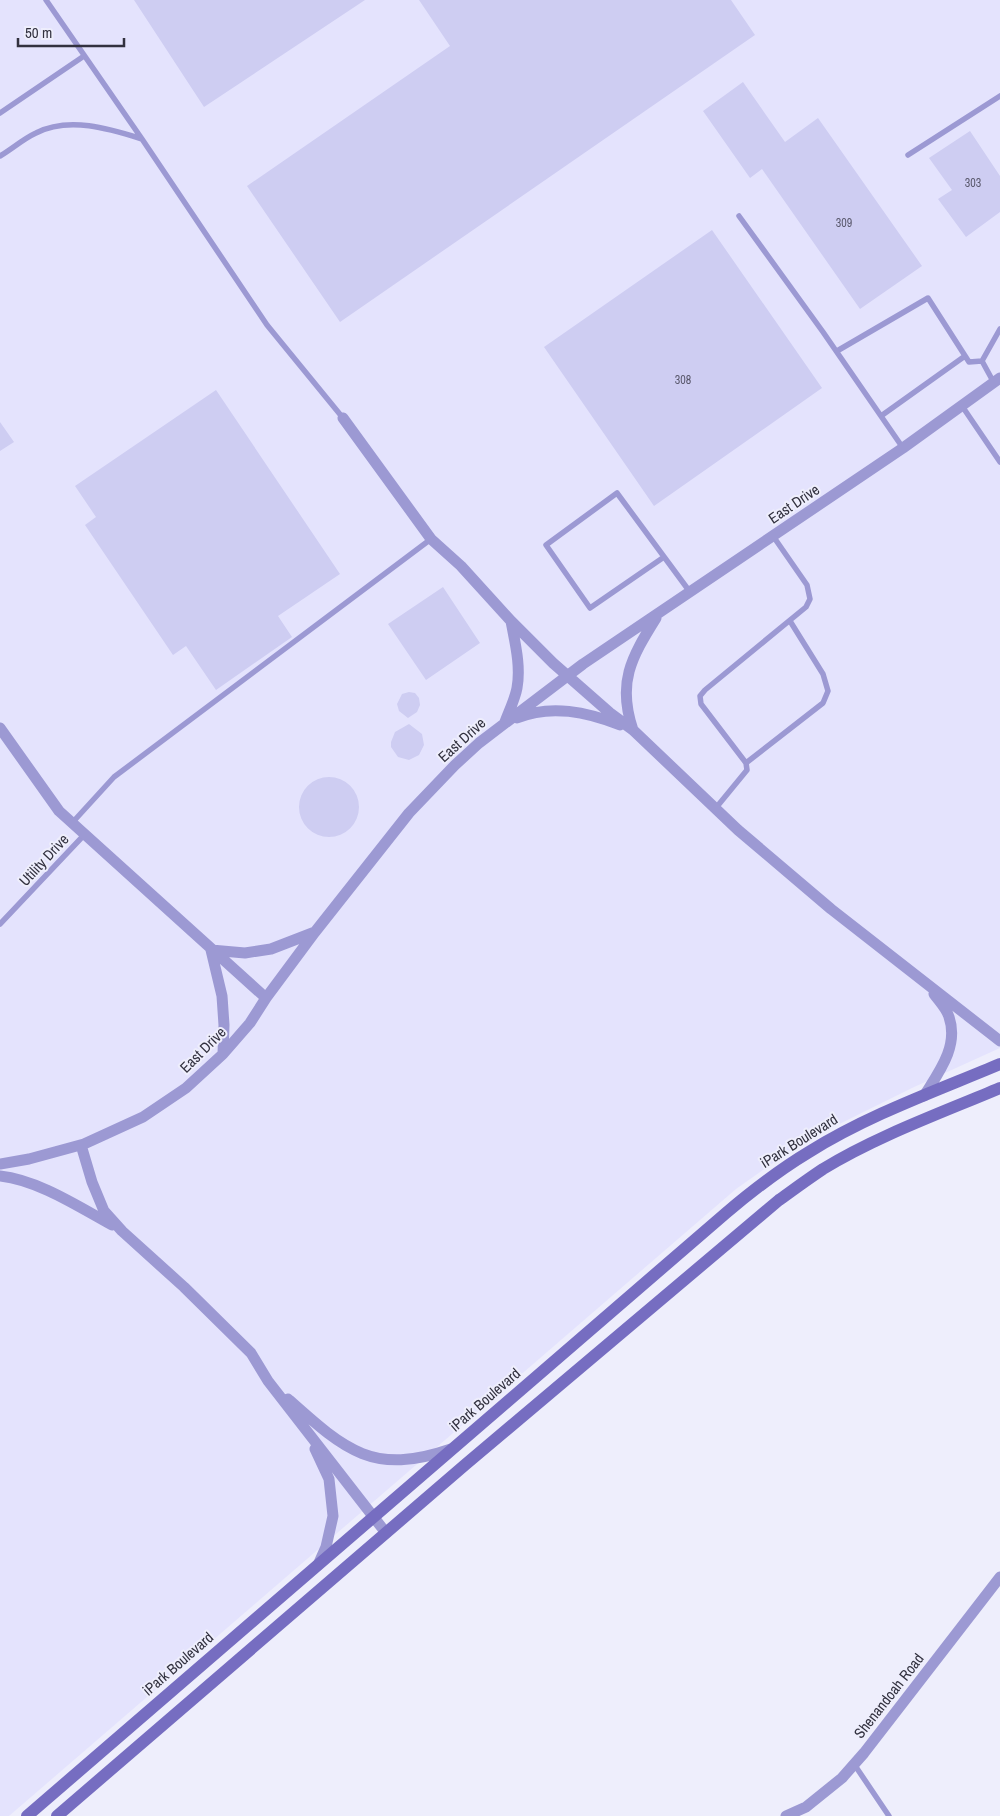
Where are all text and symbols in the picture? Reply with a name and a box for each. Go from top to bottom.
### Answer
scale bar [18,15,124,47]
text: 50 m [25,22,52,43]
house number: 303 [965,175,981,191]
house number: 309 [836,215,852,231]
house number: 308 [675,372,691,388]
street label: East Drive [764,479,824,528]
street label: East Drive [433,713,490,767]
street label: Utility Drive [14,829,73,890]
street label: East Drive [175,1022,230,1077]
street label: iPark Boulevard [756,1108,841,1173]
street label: iPark Boulevard [445,1363,525,1436]
street label: iPark Boulevard [138,1627,218,1700]
street label: Shenandoah Road [849,1649,928,1743]

